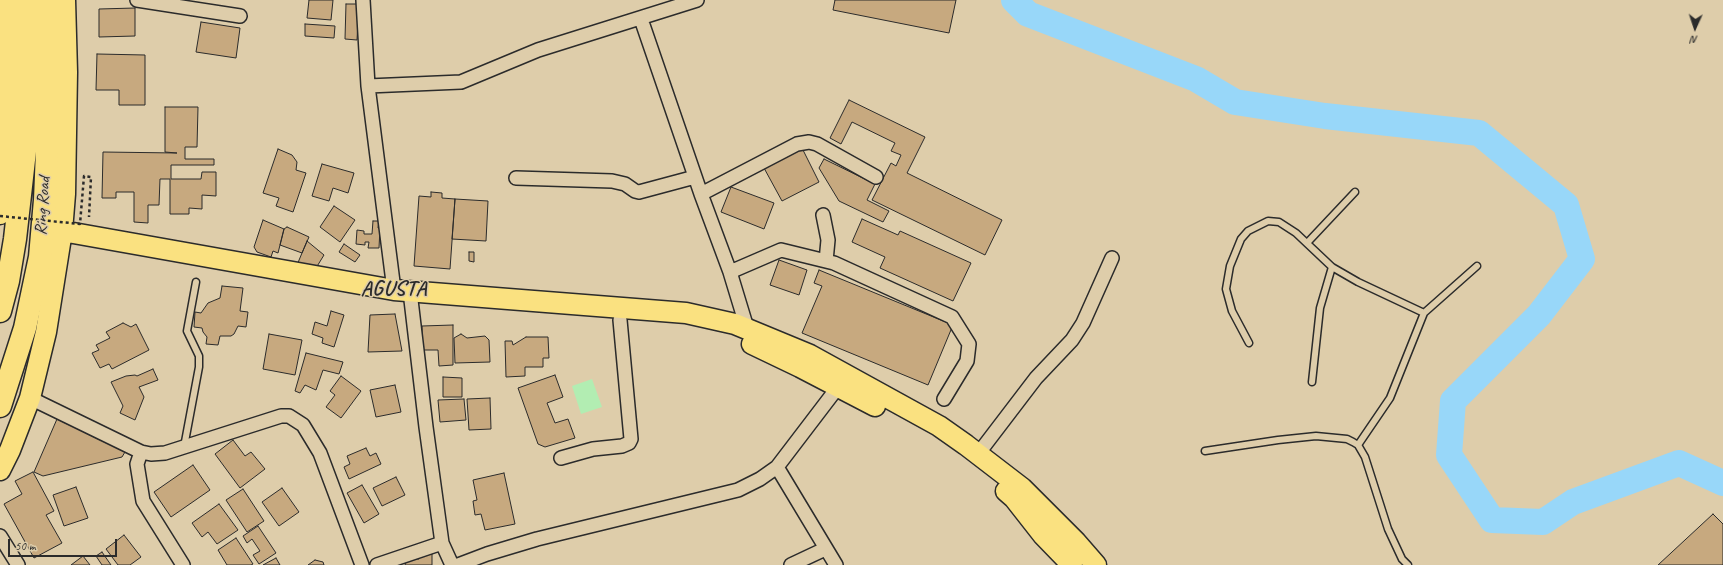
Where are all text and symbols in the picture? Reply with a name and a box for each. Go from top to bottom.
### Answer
north arrow [1675,8,1715,48]
text: N [1691,33,1698,47]
street label: Ring Road [31,176,55,236]
district label: AGUSTA [361,276,427,302]
scale bar [10,531,119,557]
text: 50 m [15,538,35,554]

